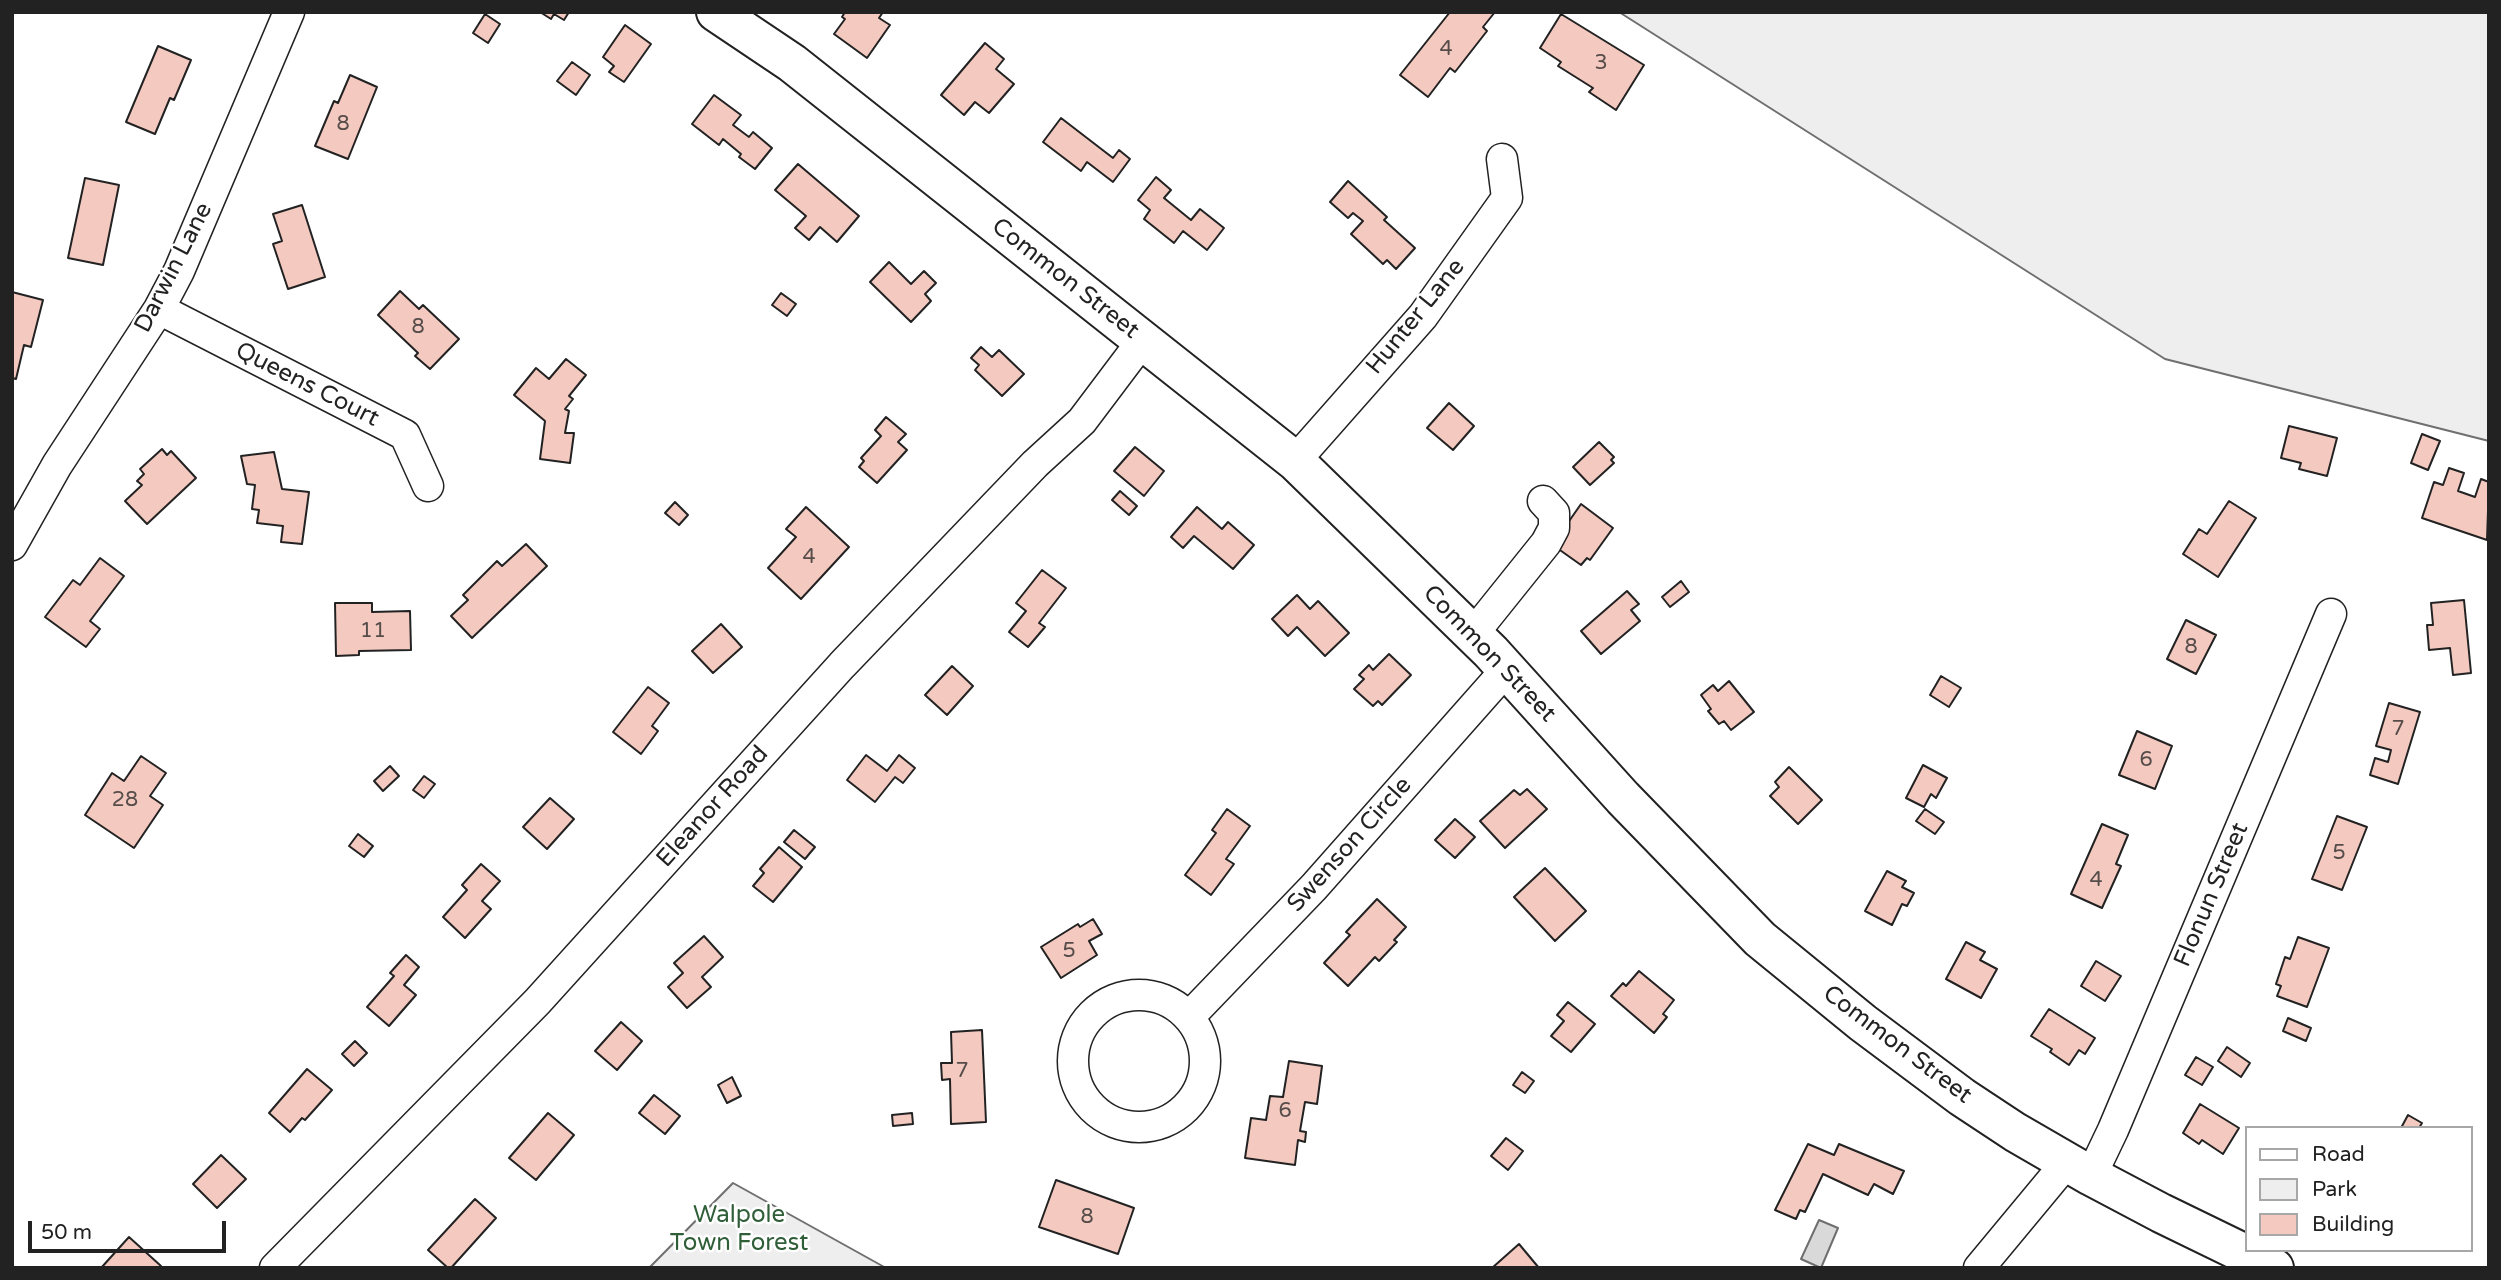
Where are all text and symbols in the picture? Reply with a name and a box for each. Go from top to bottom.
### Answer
house number: 4 [1439,36,1453,62]
house number: 3 [1594,50,1608,76]
house number: 8 [336,111,350,137]
street label: Darwin Lane [129,198,219,338]
street label: Common Street [986,213,1144,345]
street label: Hunter Lane [1361,253,1471,381]
house number: 8 [411,314,425,340]
street label: Queens Court [230,336,384,434]
house number: 4 [802,544,816,570]
street label: Common Street [1416,580,1562,728]
house number: 11 [360,618,386,644]
house number: 8 [2184,634,2198,660]
house number: 7 [2391,716,2405,742]
street label: Eleanor Road [651,740,775,874]
house number: 6 [2139,747,2153,773]
street label: Swenson Circle [1282,772,1418,918]
house number: 28 [112,787,138,813]
street label: Flonun Street [2169,819,2255,971]
house number: 5 [2332,840,2346,866]
house number: 4 [2089,867,2103,893]
house number: 5 [1062,938,1076,964]
street label: Common Street [1817,980,1977,1110]
house number: 7 [955,1058,969,1084]
house number: 6 [1278,1098,1292,1124]
legend [2246,1126,2473,1252]
text: Road [2312,1142,2365,1167]
text: Park [2312,1177,2357,1202]
park label: Walpole Town Forest [670,1202,808,1258]
house number: 8 [1080,1204,1094,1230]
scale bar [32,1206,229,1250]
text: Building [2312,1212,2394,1237]
text: 50 m [41,1220,92,1245]

